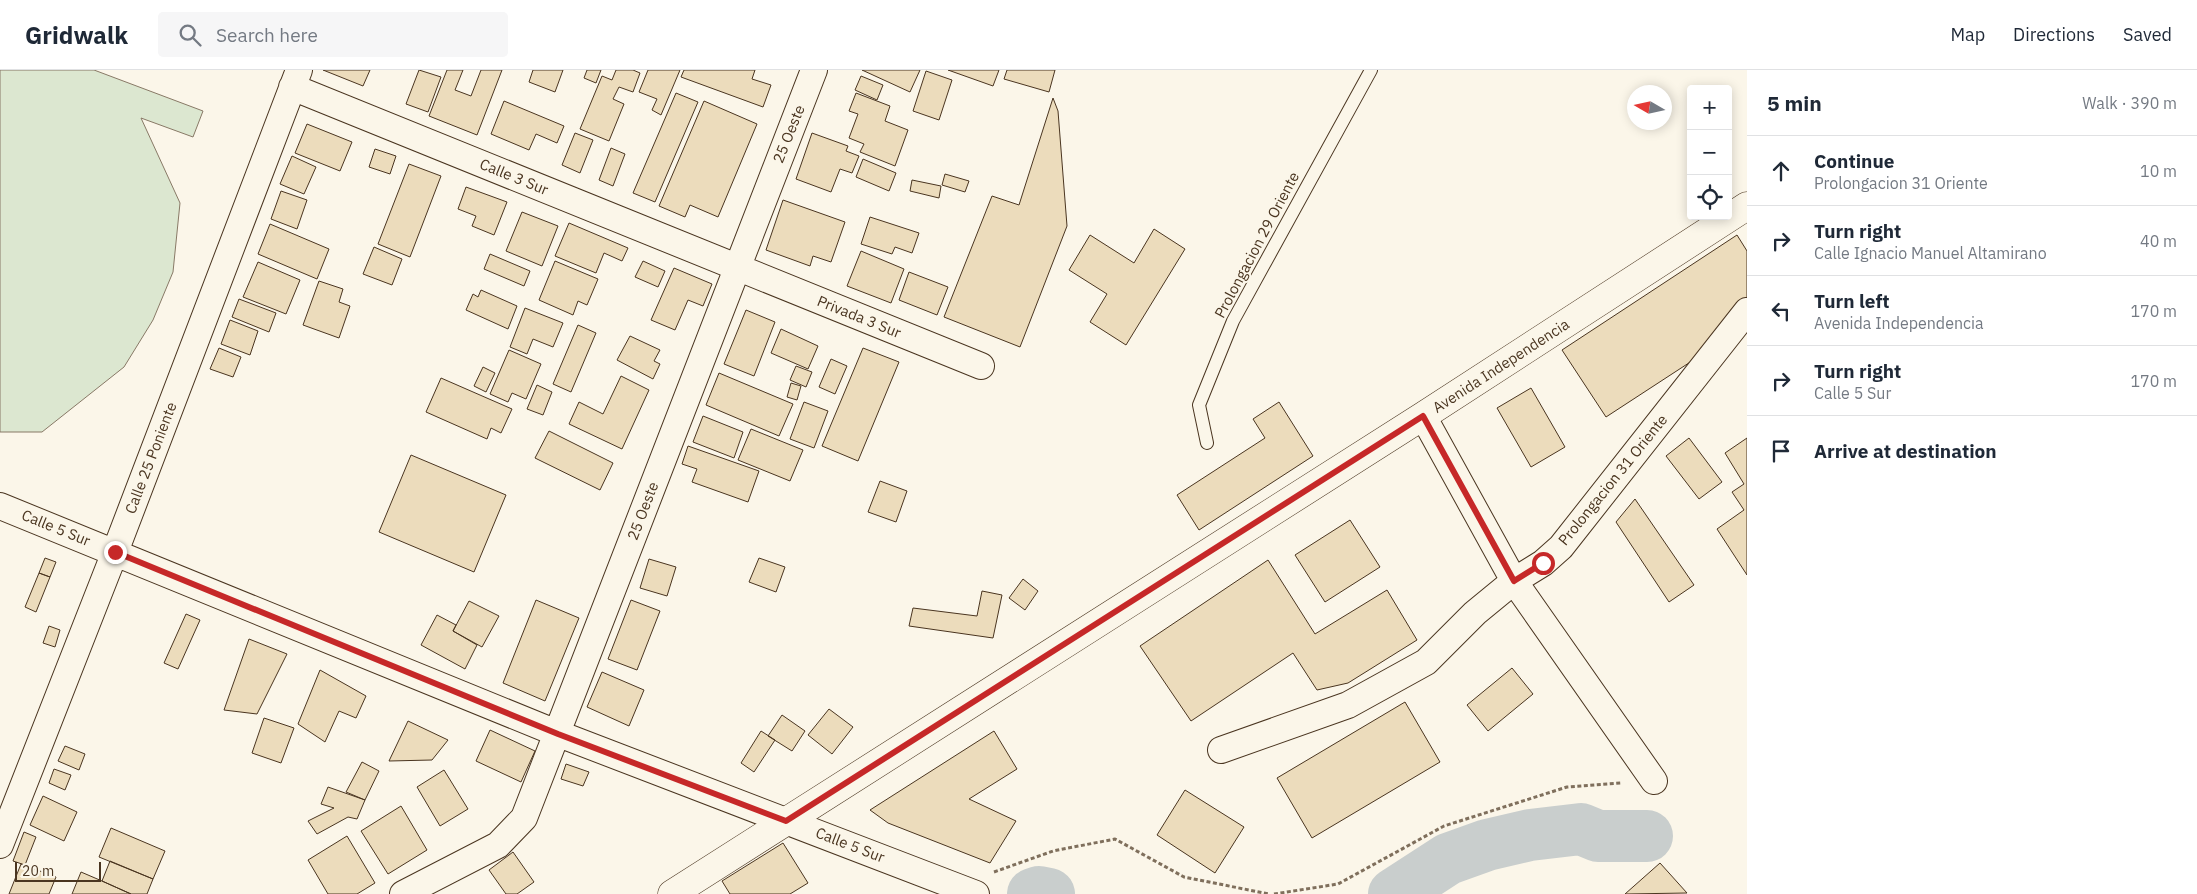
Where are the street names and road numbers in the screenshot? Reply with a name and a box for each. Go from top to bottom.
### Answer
street label: 25 Oeste [768,102,809,166]
street label: Calle 3 Sur [477,154,552,199]
street label: Prolongacion 29 Oriente [1210,168,1303,321]
street label: Privada 3 Sur [814,291,904,342]
street label: Avenida Independencia [1429,314,1573,417]
street label: Calle 25 Poniente [120,399,181,516]
street label: Prolongacion 31 Oriente [1554,410,1671,549]
street label: 25 Oeste [623,479,662,543]
street label: Calle 5 Sur [19,505,94,550]
street label: Calle 5 Sur [813,823,888,867]

